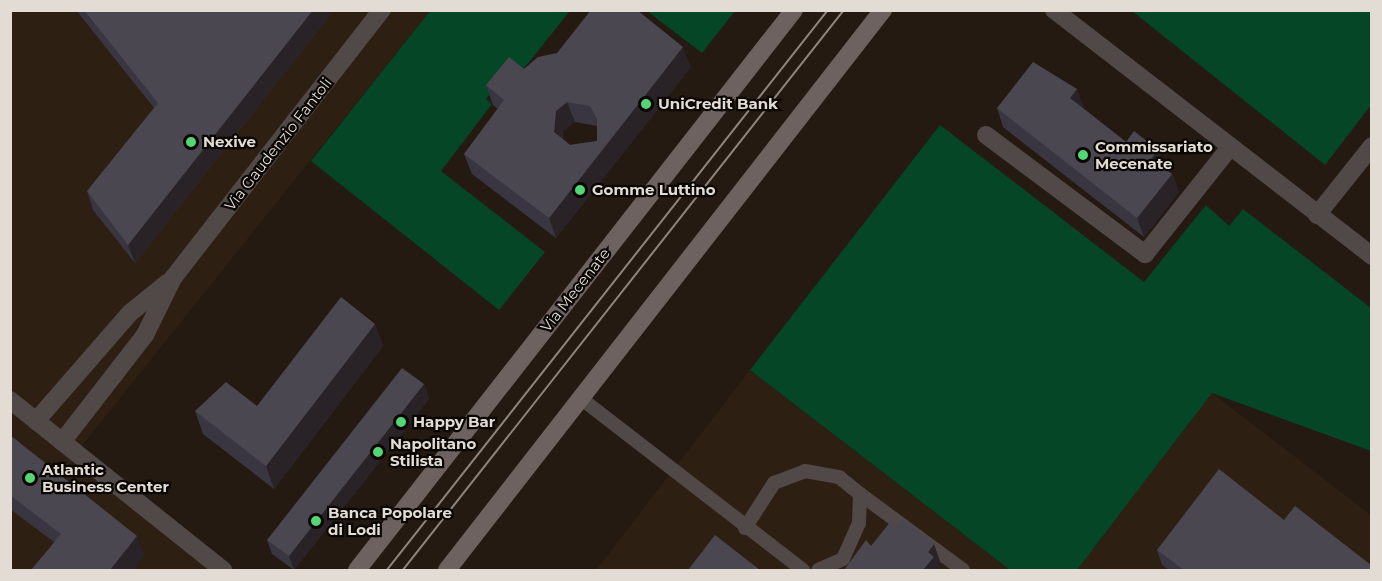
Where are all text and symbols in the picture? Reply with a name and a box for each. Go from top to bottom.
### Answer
street label: Via Gaudenzio Fantoli [221,74,335,214]
place label: UniCredit Bank [658,95,778,113]
marker: UniCredit Bank [639,97,653,111]
place label: Nexive [203,133,256,151]
marker: Nexive [184,135,198,149]
place label: Commissariato Mecenate [1095,137,1213,172]
marker: Commissariato Mecenate [1076,148,1090,162]
place label: Gomme Luttino [592,181,716,199]
marker: Gomme Luttino [573,183,587,197]
street label: Via Mecenate [537,244,613,336]
place label: Happy Bar [413,413,495,431]
marker: Happy Bar [394,415,408,429]
place label: Napolitano Stilista [390,434,476,469]
marker: Napolitano Stilista [371,445,385,459]
place label: Atlantic Business Center [42,460,169,495]
marker: Atlantic Business Center [23,471,37,485]
place label: Banca Popolare di Lodi [328,503,452,538]
marker: Banca Popolare di Lodi [309,514,323,528]

